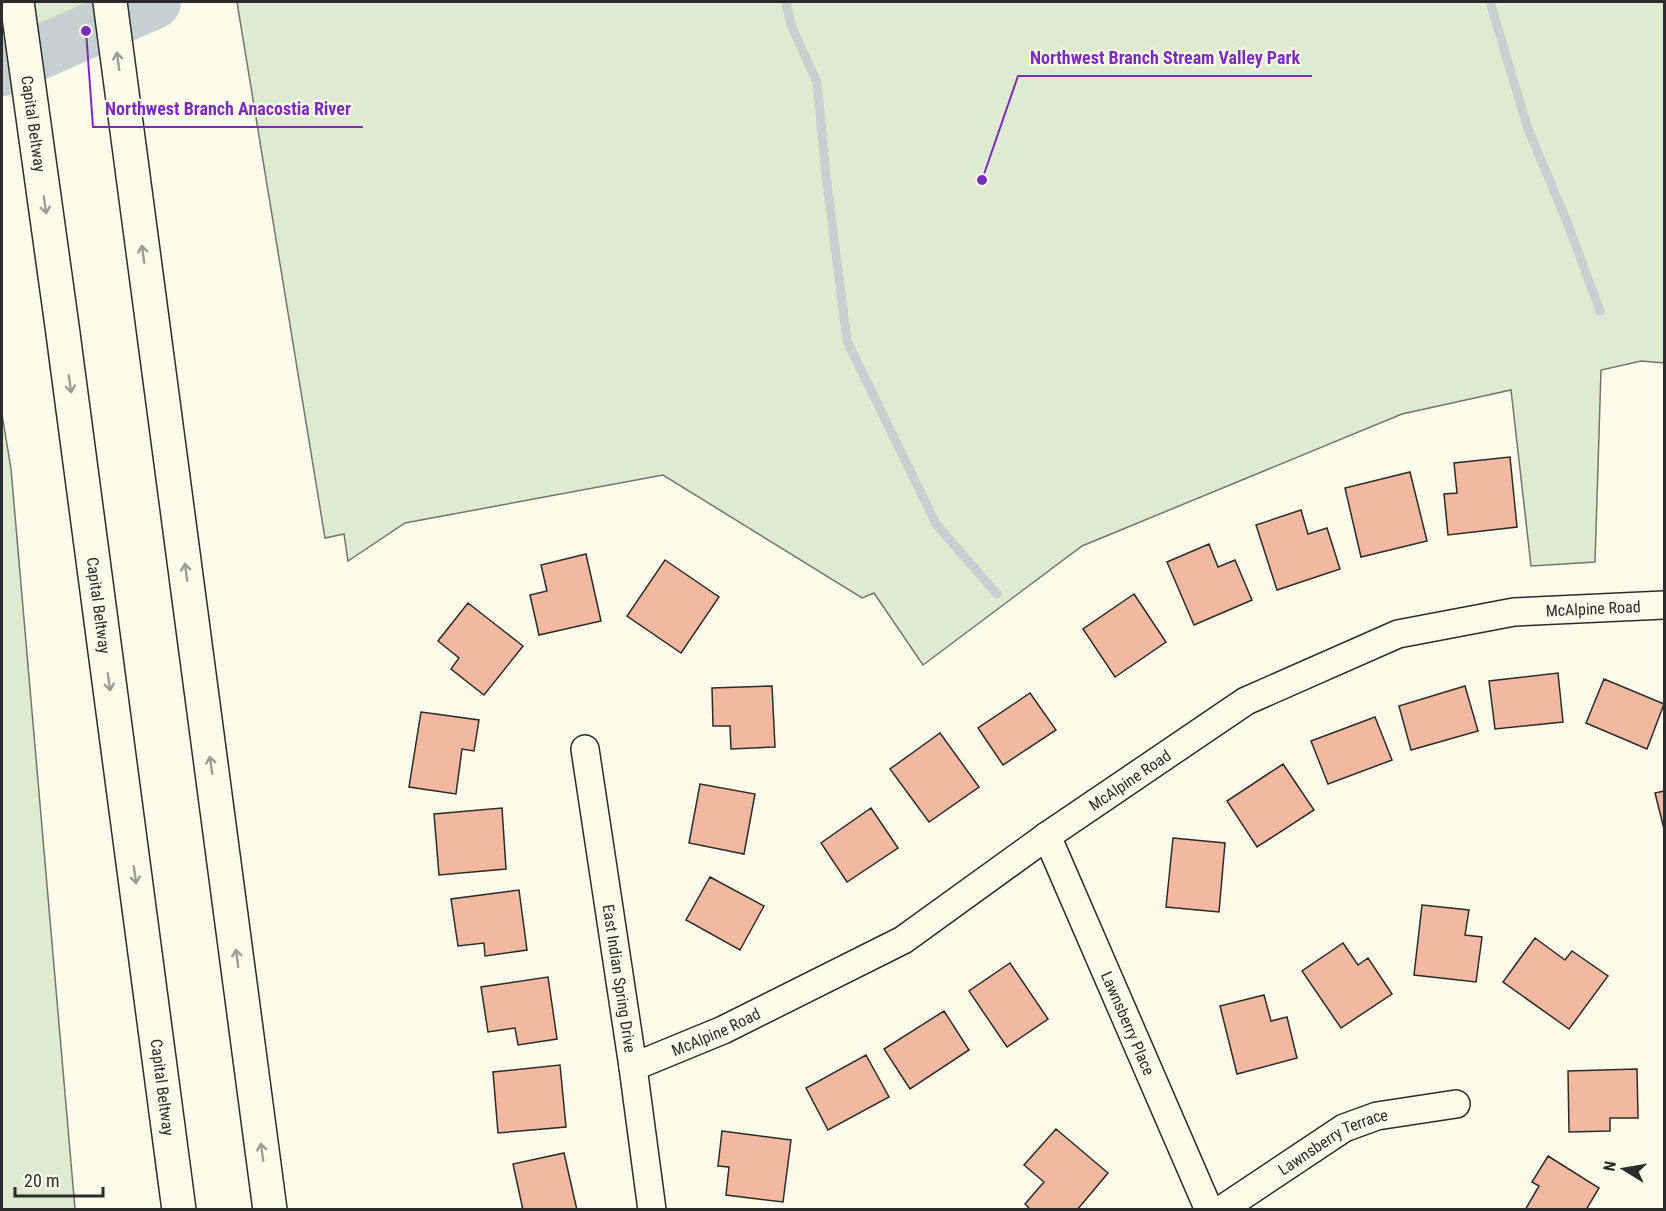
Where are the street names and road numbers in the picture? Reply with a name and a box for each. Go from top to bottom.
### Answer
street label: Capital Beltway [17,74,50,174]
street label: Capital Beltway [83,556,114,655]
street label: McAlpine Road [1545,597,1641,621]
street label: McAlpine Road [1085,746,1175,815]
street label: East Indian Spring Drive [599,903,640,1054]
street label: Lawnsberry Place [1097,968,1158,1078]
street label: McAlpine Road [669,1004,763,1060]
street label: Capital Beltway [146,1038,178,1137]
street label: Lawnsberry Terrace [1275,1106,1389,1179]

